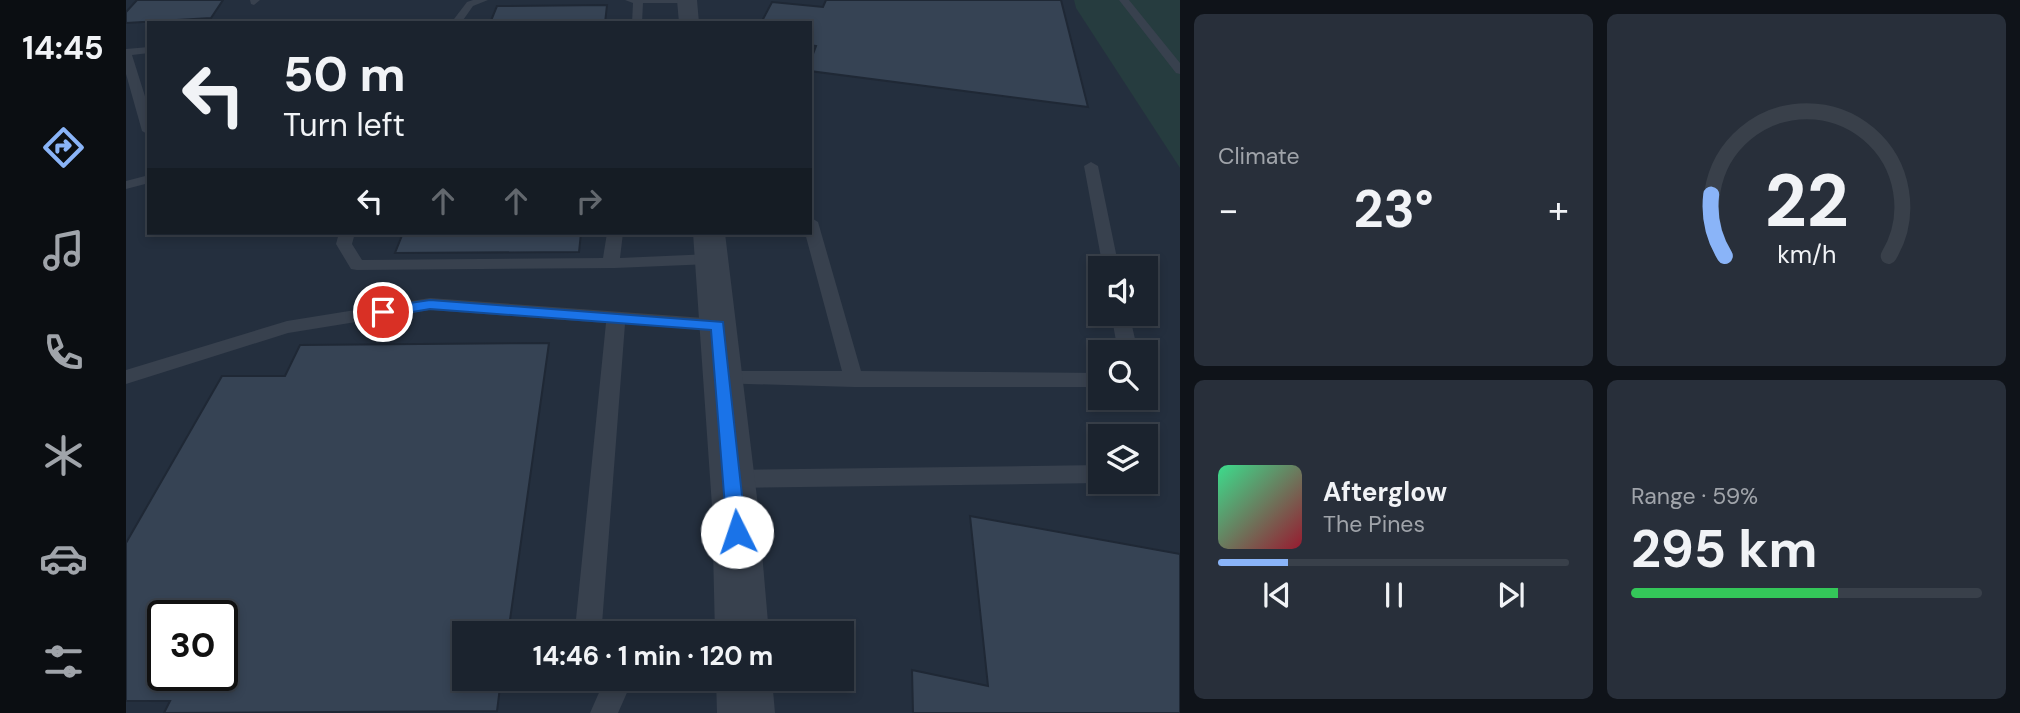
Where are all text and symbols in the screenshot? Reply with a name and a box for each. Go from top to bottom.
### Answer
text: 14:45 [22,27,104,69]
text: 50 m [283,42,406,106]
icon: left [168,49,259,140]
text: Turn left [283,104,405,146]
icon: directions [39,123,88,172]
text: Climate [1218,141,1300,171]
text: 22 [1764,154,1849,249]
text: 23° [1353,175,1434,243]
icon: left [351,182,389,220]
icon: ahead [424,182,462,220]
icon: ahead [497,182,535,220]
icon: right [570,182,608,220]
text: − [1218,185,1239,235]
text: + [1548,185,1569,235]
icon: music [39,226,88,275]
text: km/h [1777,238,1836,271]
map controls [1088,256,1158,494]
button: sound [1088,256,1158,326]
pin [353,282,413,342]
icon: arrive [364,293,402,331]
icon: phone [39,328,88,377]
button: search [1088,340,1158,410]
button: layers [1088,424,1158,494]
icon: climate [39,431,88,480]
text: Afterglow [1323,475,1447,509]
text: Range · 59% [1631,481,1758,511]
position arrow [700,495,774,569]
text: The Pines [1323,509,1425,539]
text: 295 km [1631,515,1817,583]
icon: car [39,534,88,583]
icon: previous [1258,576,1296,614]
icon: pause [1375,576,1413,614]
icon: next [1492,576,1530,614]
speed limit sign: 30 [147,600,238,691]
icon: filters [39,637,88,686]
text: 14:46 · 1 min · 120 m [533,639,773,673]

